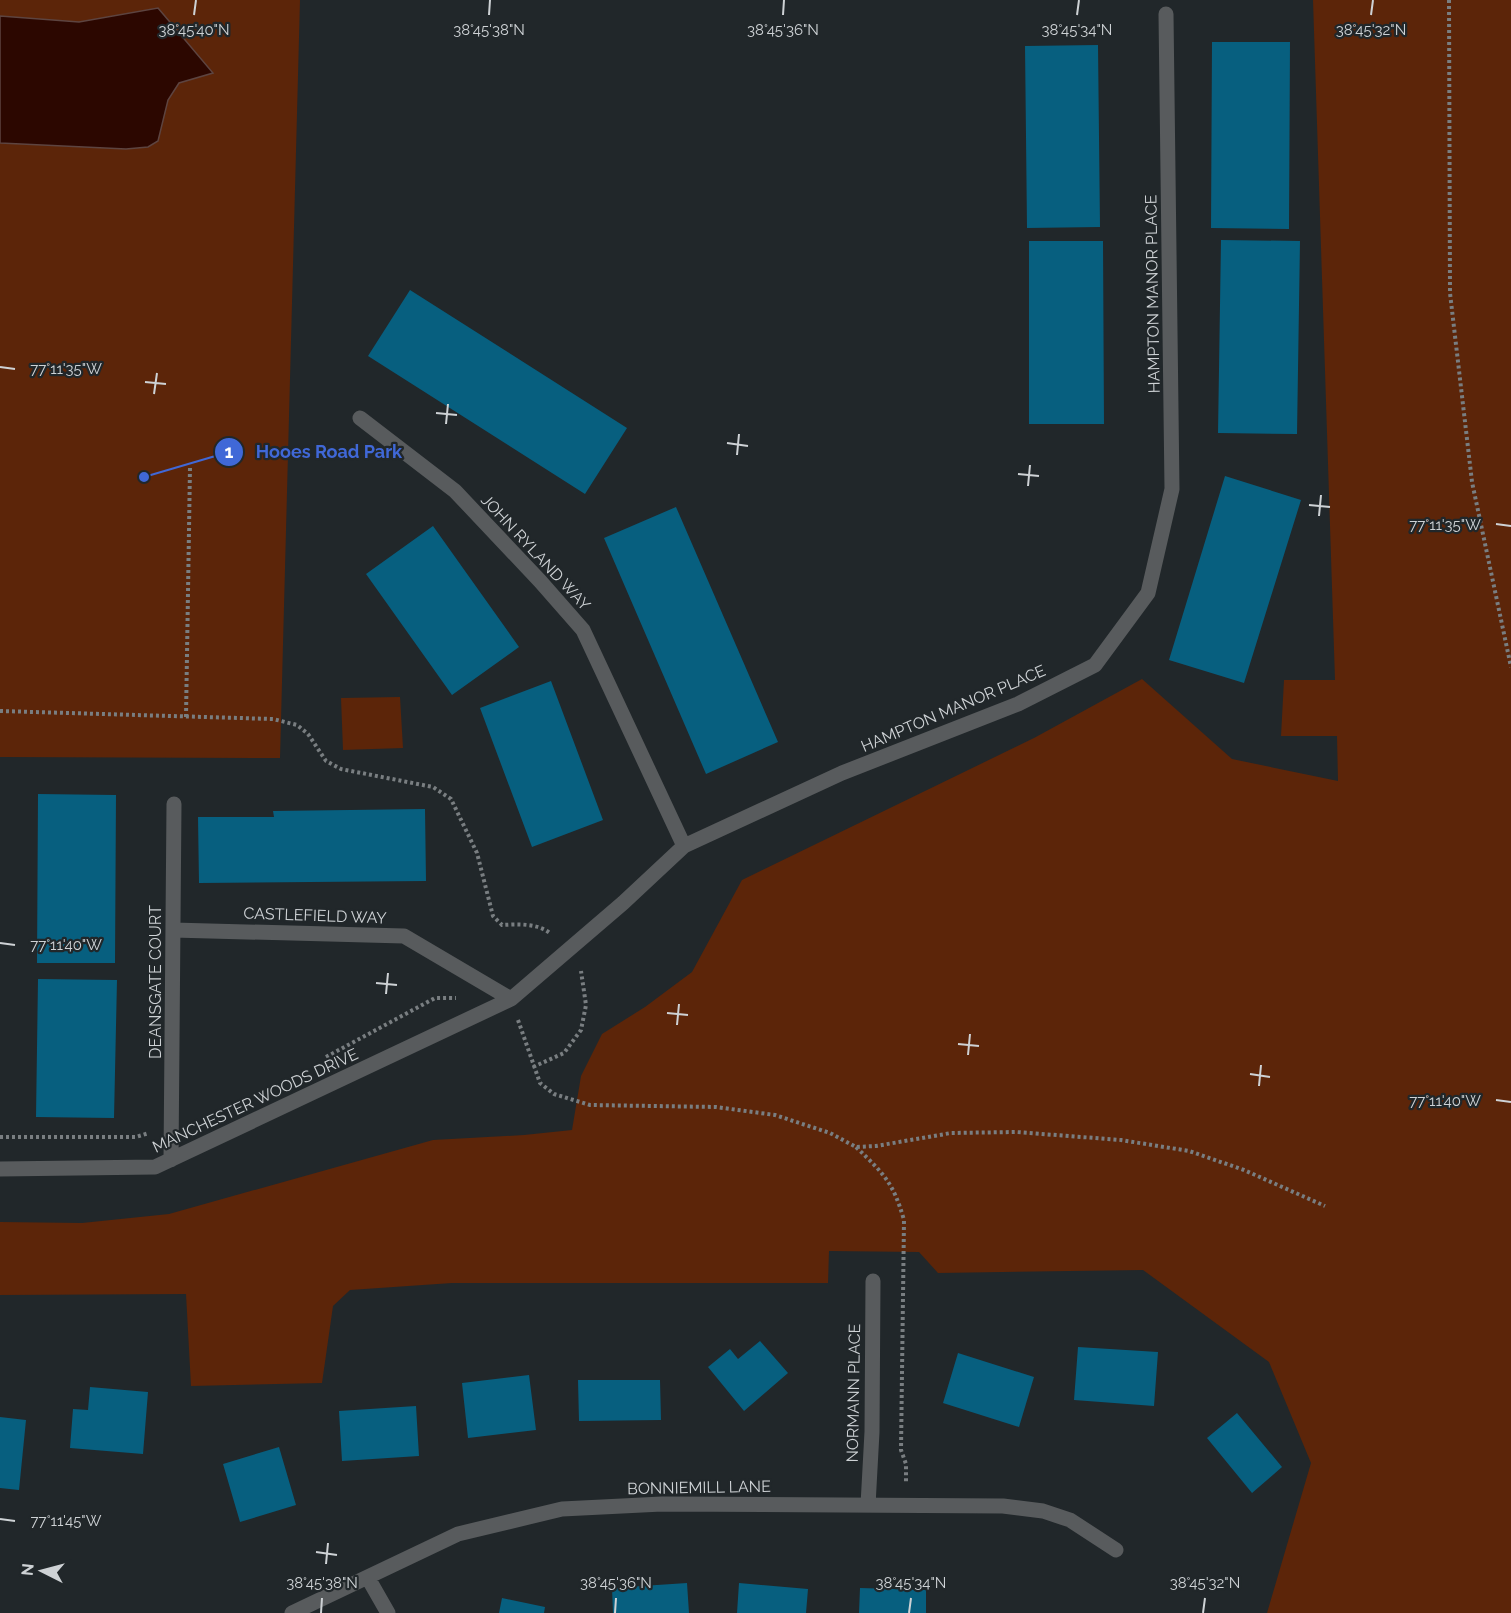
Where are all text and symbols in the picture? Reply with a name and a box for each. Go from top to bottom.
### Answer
text: 38°45'40"N [158,21,230,39]
text: 38°45'38"N [453,21,525,39]
text: 38°45'36"N [747,21,819,39]
text: 38°45'34"N [1042,21,1112,39]
text: 38°45'32"N [1336,21,1406,39]
street label: HAMPTON MANOR PLACE [1141,194,1164,393]
text: 77°11'35"W [30,360,102,378]
callout: Hooes Road Park [214,434,414,470]
text: 1 [225,441,234,462]
text: Hooes Road Park [256,441,403,462]
street label: JOHN RYLAND WAY [477,490,595,615]
text: 77°11'35"W [1409,516,1481,534]
street label: HAMPTON MANOR PLACE [858,661,1049,756]
street label: CASTLEFIELD WAY [243,904,387,928]
street label: DEANSGATE COURT [146,905,165,1059]
text: 77°11'40"W [30,936,102,954]
street label: MANCHESTER WOODS DRIVE [149,1044,361,1157]
text: 77°11'40"W [1409,1092,1481,1110]
street label: NORMANN PLACE [843,1323,864,1463]
street label: BONNIEMILL LANE [627,1477,771,1498]
text: 77°11'45"W [31,1512,102,1530]
north arrow [12,1541,72,1601]
text: N [17,1562,38,1577]
text: 38°45'38"N [286,1574,358,1592]
text: 38°45'36"N [580,1574,652,1592]
text: 38°45'34"N [876,1574,946,1592]
text: 38°45'32"N [1170,1574,1240,1592]

